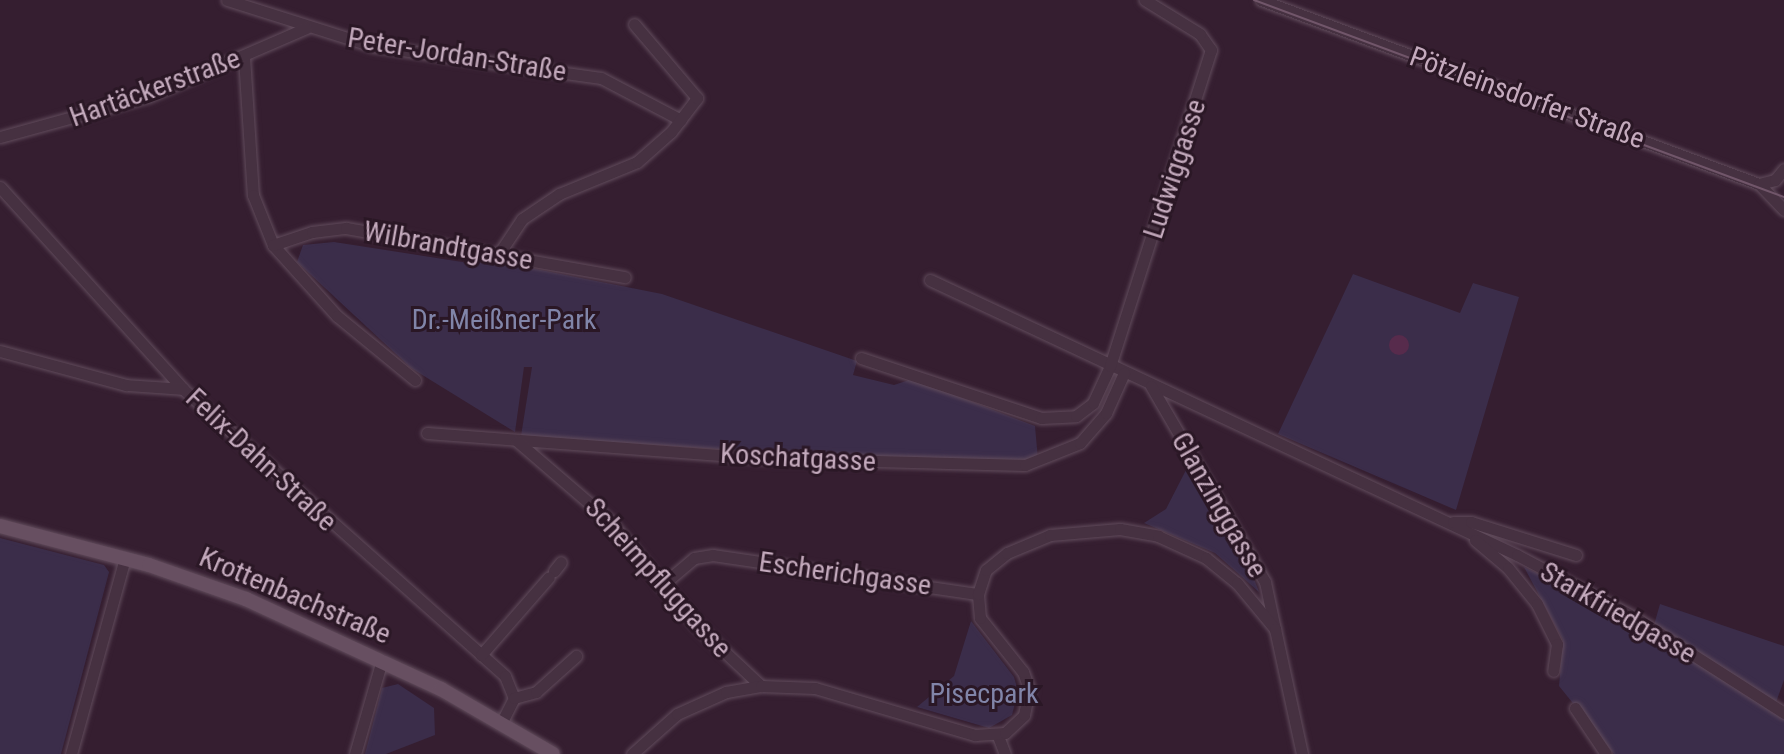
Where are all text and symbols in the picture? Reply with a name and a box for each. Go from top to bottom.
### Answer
street label: Peter-Jordan-Straße [345,21,569,89]
street label: Pötzleinsdorfer Straße [1405,40,1649,156]
street label: Hartäckerstraße [65,42,245,134]
street label: Ludwiggasse [1137,95,1213,243]
street label: Wilbrandtgasse [361,215,535,277]
park label: Dr.-Meißner-Park [412,303,596,337]
street label: Felix-Dahn-Straße [179,382,343,538]
street label: Glanzinggasse [1164,426,1274,584]
street label: Koschatgasse [719,437,877,479]
street label: Scheimpfluggasse [578,491,738,665]
street label: Krottenbachstraße [194,541,396,651]
street label: Escherichgasse [757,545,933,603]
street label: Starkfriedgasse [1534,555,1702,671]
park label: Pisecpark [929,677,1039,711]

